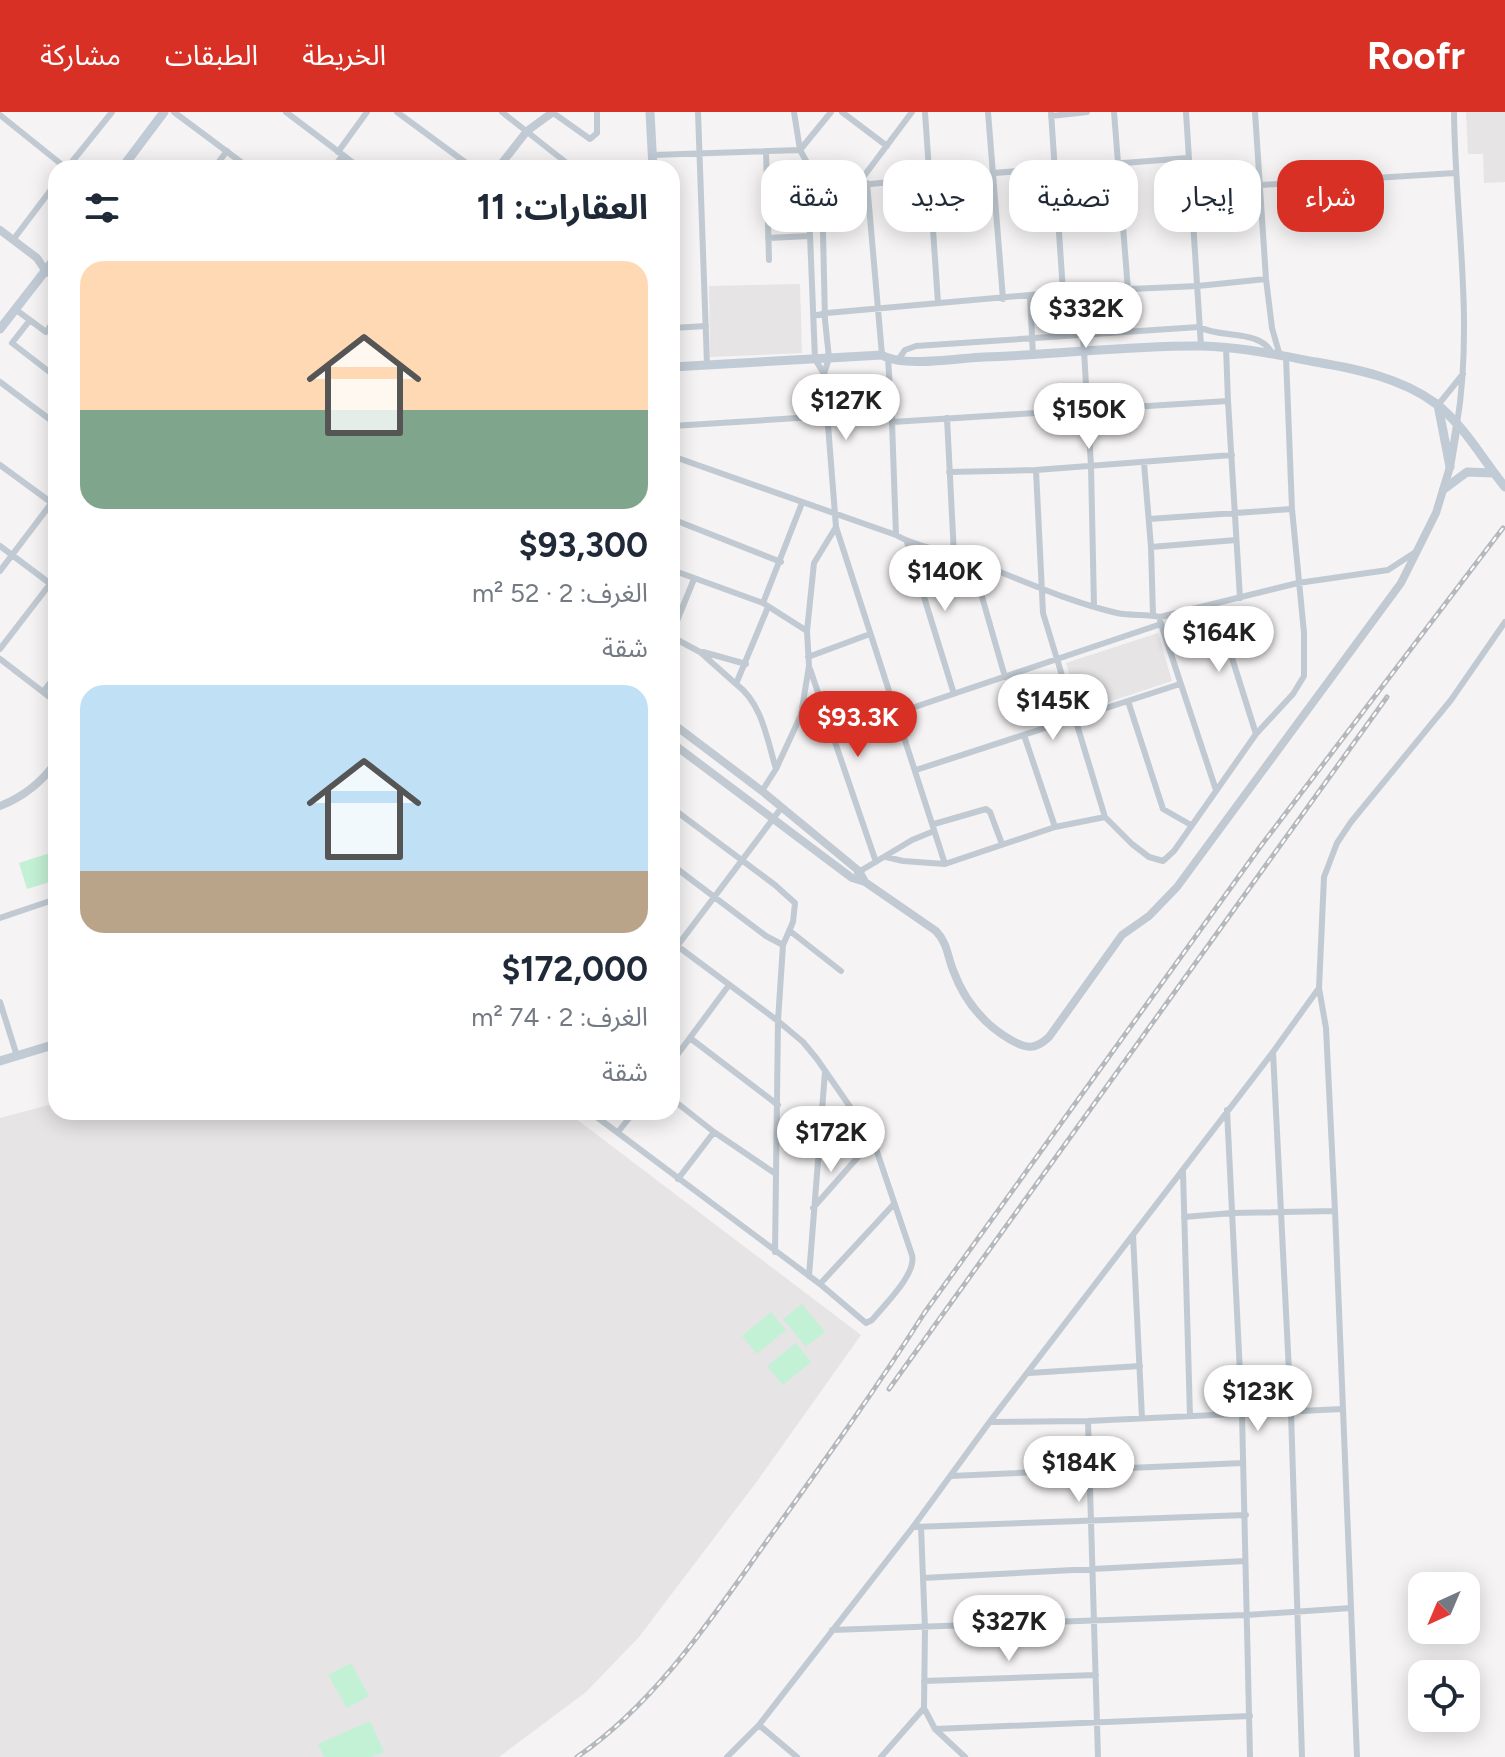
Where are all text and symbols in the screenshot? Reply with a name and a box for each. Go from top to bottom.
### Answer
text: Roofr [1367,33,1465,79]
text: مشاركة [40,38,121,72]
text: الطبقات [165,38,258,72]
text: الخريطة [302,38,386,72]
chip: شقة [761,160,867,232]
chip: جديد [883,160,993,232]
chip: تصفية [1009,160,1138,232]
chip: إيجار [1154,160,1261,232]
chip: شراء [1277,160,1384,232]
icon: filters [80,186,124,230]
text: العقارات: 11 [477,187,648,228]
pin: $332K [1030,282,1142,350]
text: $332K [1048,292,1124,324]
icon: home [292,313,436,457]
pin: $127K [790,374,902,442]
pin: $150K [1033,383,1145,451]
text: $127K [810,384,882,416]
text: $150K [1052,393,1126,425]
text: $93,300 [519,525,648,566]
pin: $140K [889,545,1001,613]
text: $140K [907,555,983,587]
text: الغرف: 2 · 52 m² [472,577,648,609]
pin: $164K [1163,606,1275,674]
text: $164K [1182,616,1256,648]
text: شقة [602,632,648,664]
pin: $145K [997,674,1109,742]
text: $145K [1016,684,1090,716]
pin: $93.3K [793,691,923,759]
text: $93.3K [817,701,899,733]
icon: home [292,737,436,881]
text: $172,000 [501,949,648,990]
text: الغرف: 2 · 74 m² [471,1001,648,1033]
text: شقة [602,1056,648,1088]
pin: $172K [775,1106,887,1174]
text: $172K [795,1116,867,1148]
pin: $123K [1202,1365,1314,1433]
text: $123K [1222,1375,1294,1407]
pin: $184K [1023,1436,1135,1504]
text: $184K [1041,1446,1117,1478]
north arrow [1408,1572,1480,1644]
map controls [1408,1572,1480,1732]
pin: $327K [953,1595,1065,1663]
text: $327K [971,1605,1047,1637]
button: locate [1408,1660,1480,1732]

